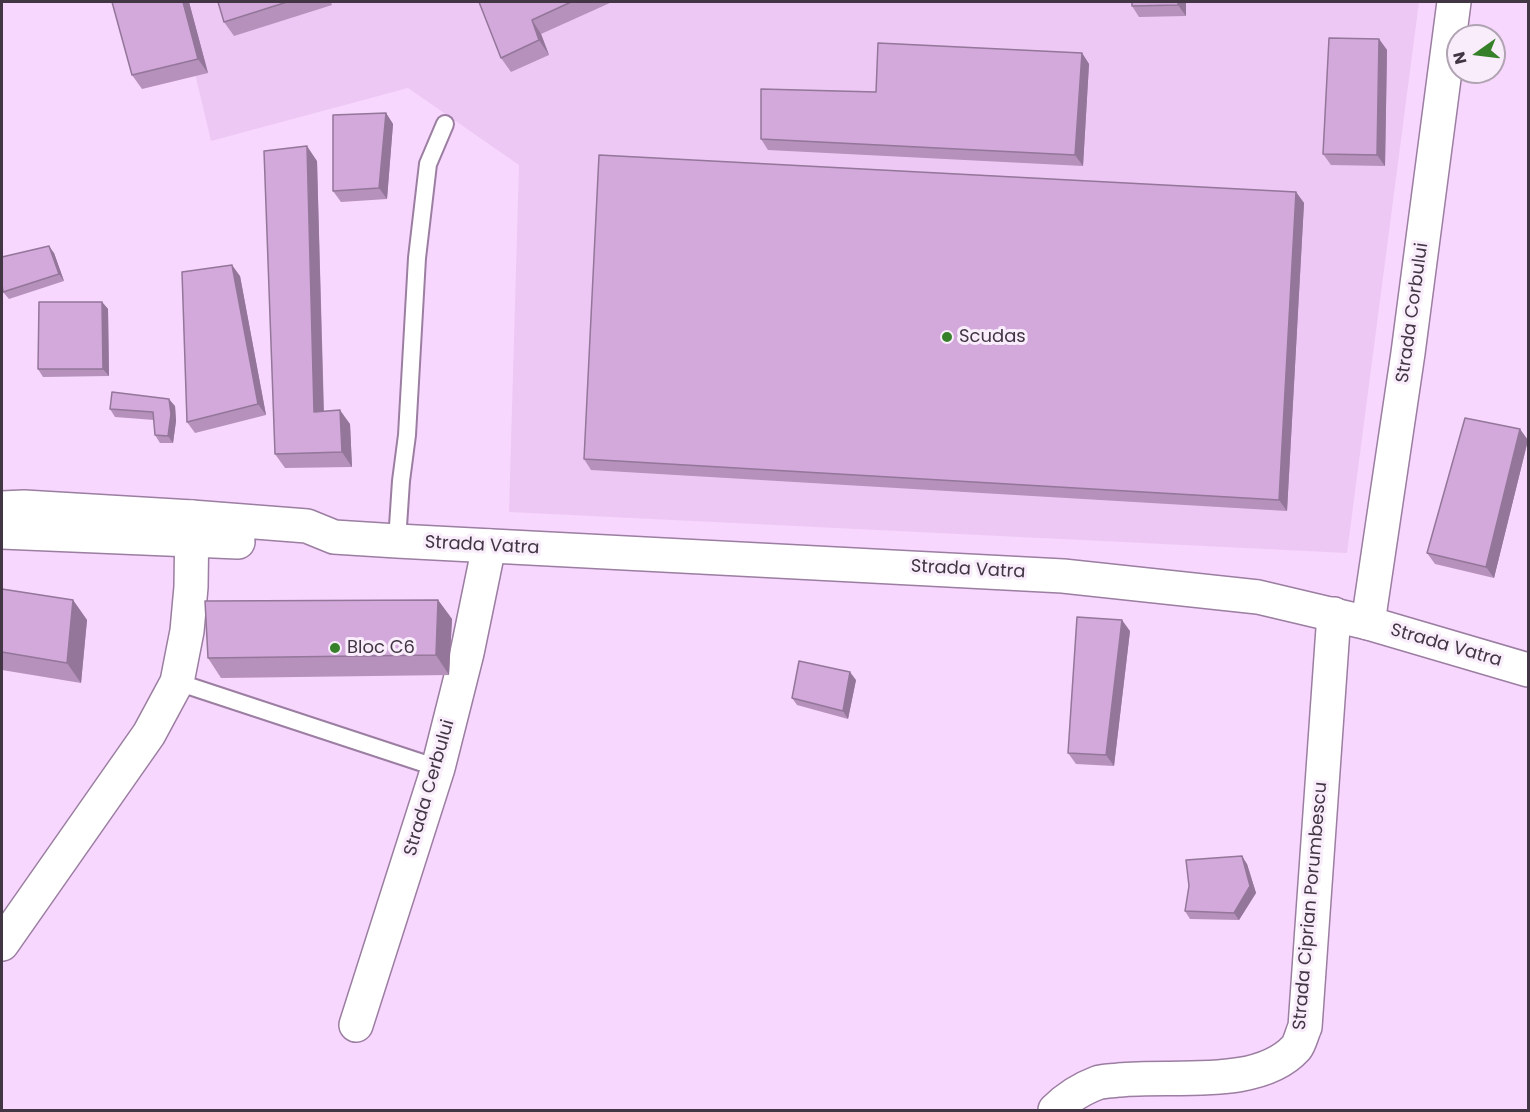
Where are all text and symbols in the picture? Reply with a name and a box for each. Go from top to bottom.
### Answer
north arrow [1446,24,1506,84]
text: N [1447,49,1473,67]
street label: Strada Corbului [1392,242,1434,384]
place label: Scudas [959,326,1026,348]
marker: Scudas [940,330,954,344]
street label: Strada Vatra [424,532,540,560]
street label: Strada Vatra [910,556,1026,584]
street label: Strada Vatra [1388,620,1504,672]
place label: Bloc C6 [347,637,415,659]
marker: Bloc C6 [328,641,342,655]
street label: Strada Cerbului [400,717,460,859]
street label: Strada Ciprian Porumbescu [1289,781,1333,1031]

